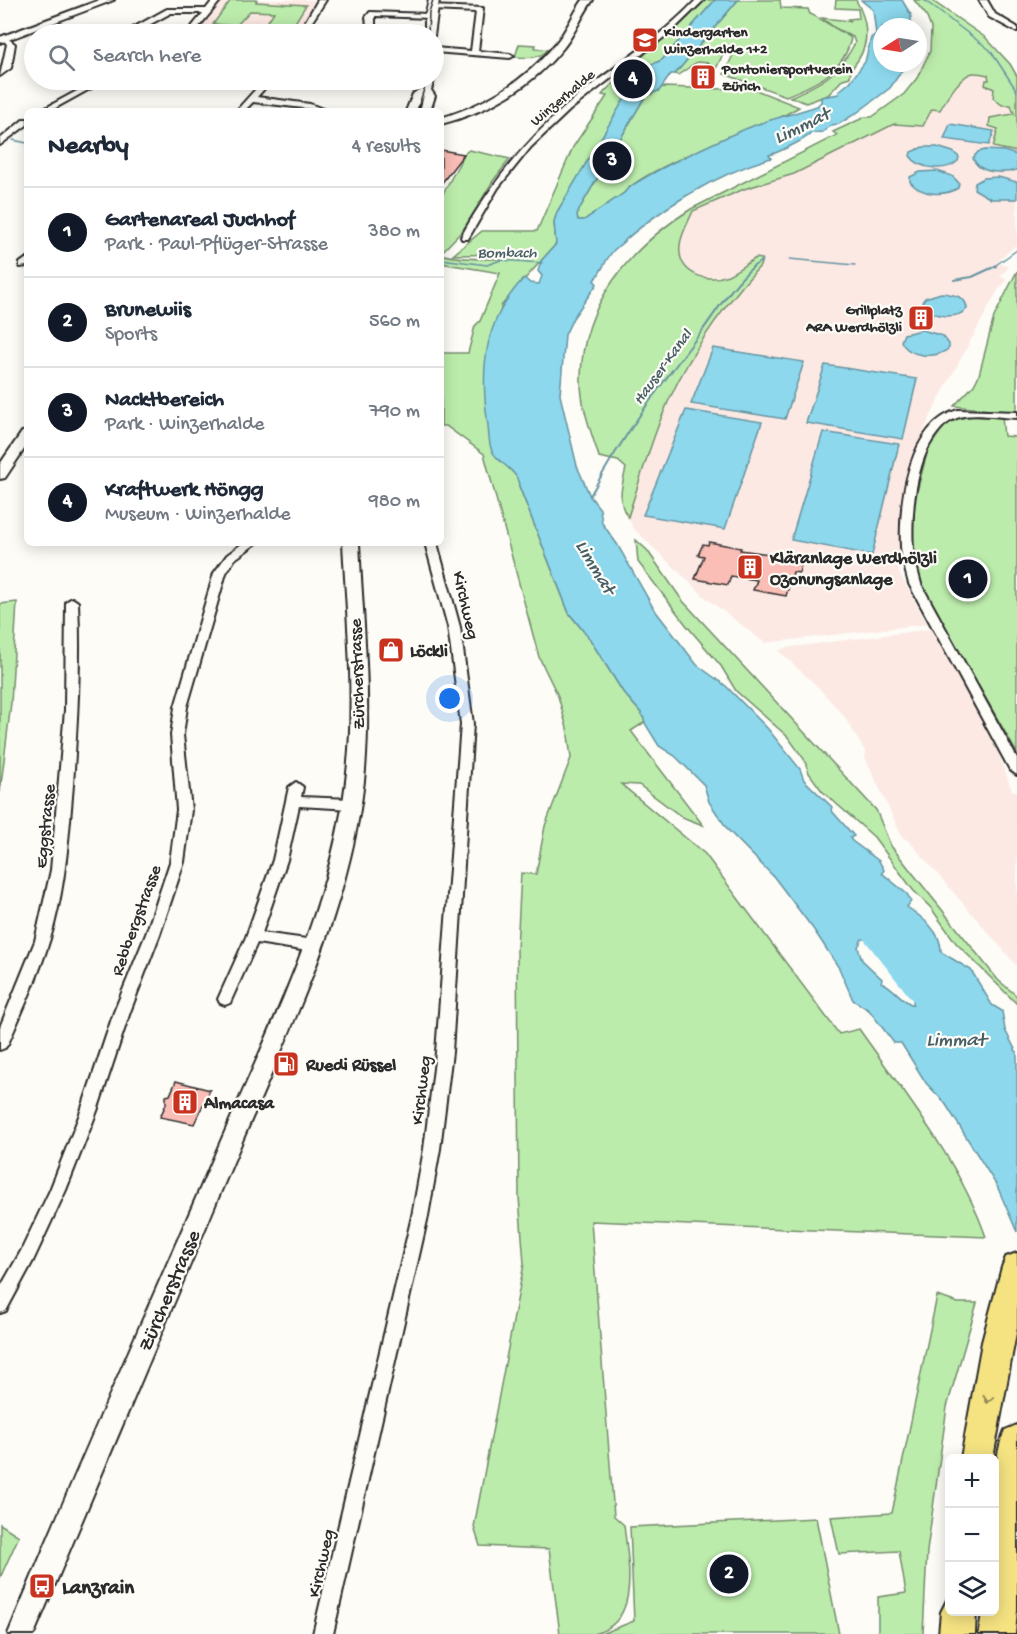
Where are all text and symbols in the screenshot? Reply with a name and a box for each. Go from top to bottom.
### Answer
north arrow [873,18,927,72]
search box [24,24,444,90]
place label: Kindergarten Winzerhalde 1+2 [663,24,768,59]
school or university icon: Kindergarten Winzerhalde 1+2 [630,25,660,55]
icon: search [45,41,78,74]
text: Search here [93,44,201,70]
pin: 4 [614,56,652,101]
place label: Pontoniersportverein Zürich [721,61,853,96]
building icon: Pontoniersportverein Zürich [688,62,718,92]
street label: Winzerhalde [527,66,600,131]
water label: Limmat [771,102,838,150]
text: Nearby [48,132,129,163]
text: 4 results [352,136,420,159]
pin: 3 [592,138,632,184]
text: Gartenareal Juchhof [105,208,295,234]
text: 1 [63,221,72,244]
text: 380 m [368,221,420,244]
text: Park · Paul-Pflüger-Strasse [105,234,328,257]
water label: Bombach [477,245,537,264]
text: Brunewiis [105,298,191,324]
place label: Grillplatz ARA Werdhölzli [805,302,903,337]
building icon: Grillplatz ARA Werdhölzli [906,303,936,333]
text: 2 [63,311,72,334]
text: 560 m [369,311,420,334]
text: Sports [105,324,157,347]
water label: Hauser-Kanal [630,326,698,409]
text: Nacktbereich [105,388,224,414]
text: 3 [62,401,73,424]
text: 790 m [369,401,420,424]
text: Park · Winzerhalde [105,414,264,437]
text: Kraftwerk Höngg [105,478,264,504]
text: 4 [63,491,72,514]
text: 980 m [369,491,420,514]
text: Museum · Winzerhalde [105,504,291,527]
water label: Limmat [569,536,621,602]
place label: Kläranlage Werdhölzli Ozonungsanlage [769,549,937,591]
building icon: Kläranlage Werdhölzli Ozonungsanlage [735,552,765,582]
pin: 1 [948,556,988,602]
street label: Kirchweg [447,569,483,642]
street label: Zürcherstrasse [346,617,371,730]
shop icon: Löckli [376,635,406,665]
place label: Löckli [410,642,448,663]
your location [435,684,464,713]
street label: Eggstrasse [32,782,61,869]
street label: Rebbergstrasse [108,862,167,979]
water label: Limmat [926,1030,989,1053]
fuel station icon: Ruedi Rüssel [271,1049,301,1079]
street label: Kirchweg [408,1055,437,1126]
place label: Ruedi Rüssel [305,1056,396,1077]
building icon: Almacasa [170,1087,200,1117]
place label: Almacasa [203,1094,275,1115]
street label: Zürcherstrasse [134,1226,208,1356]
one-way arrow [982,1394,994,1404]
map controls [945,1454,999,1616]
button: + [945,1454,999,1508]
button: − [945,1508,999,1562]
street label: Kirchweg [304,1527,340,1600]
pin: 2 [710,1552,748,1596]
button: layers [945,1562,999,1616]
bus stop icon: Lanzrain [27,1571,57,1601]
place label: Lanzrain [62,1577,135,1602]

